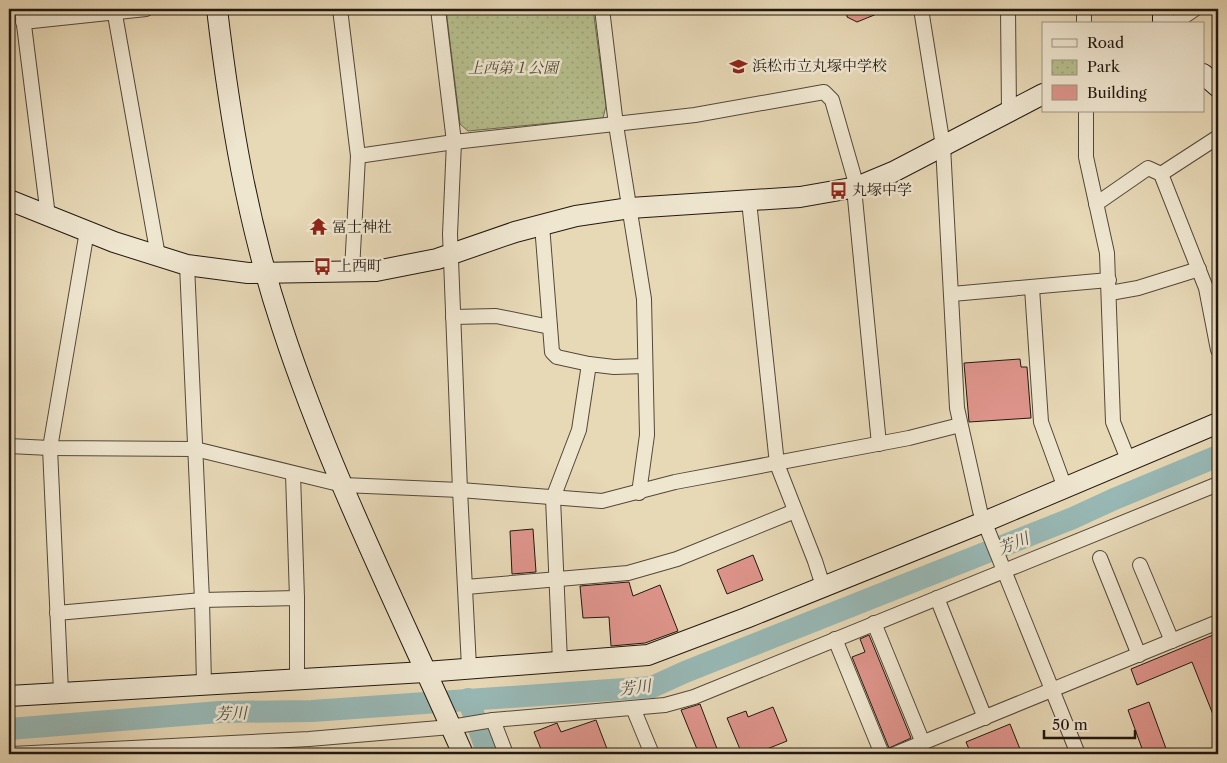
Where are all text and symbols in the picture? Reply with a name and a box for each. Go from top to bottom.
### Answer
legend [1042,22,1204,112]
text: Road [1087,33,1124,52]
school or university icon: 浜松市立丸塚中学校 [728,56,748,76]
place label: 浜松市立丸塚中学校 [752,56,887,75]
text: Park [1087,57,1121,76]
park label: 上西第１公園 [468,58,561,77]
text: Building [1087,83,1147,102]
bus stop icon: 丸塚中学 [828,180,848,200]
place label: 丸塚中学 [852,180,912,199]
temple icon: 冨士神社 [308,217,328,237]
place label: 冨士神社 [332,217,392,236]
bus stop icon: 上西町 [313,256,333,276]
place label: 上西町 [337,256,382,275]
water label: 芳川 [994,527,1033,558]
water label: 芳川 [618,675,654,699]
water label: 芳川 [215,702,249,724]
scale bar [1044,708,1136,740]
text: 50 m [1052,715,1088,734]

